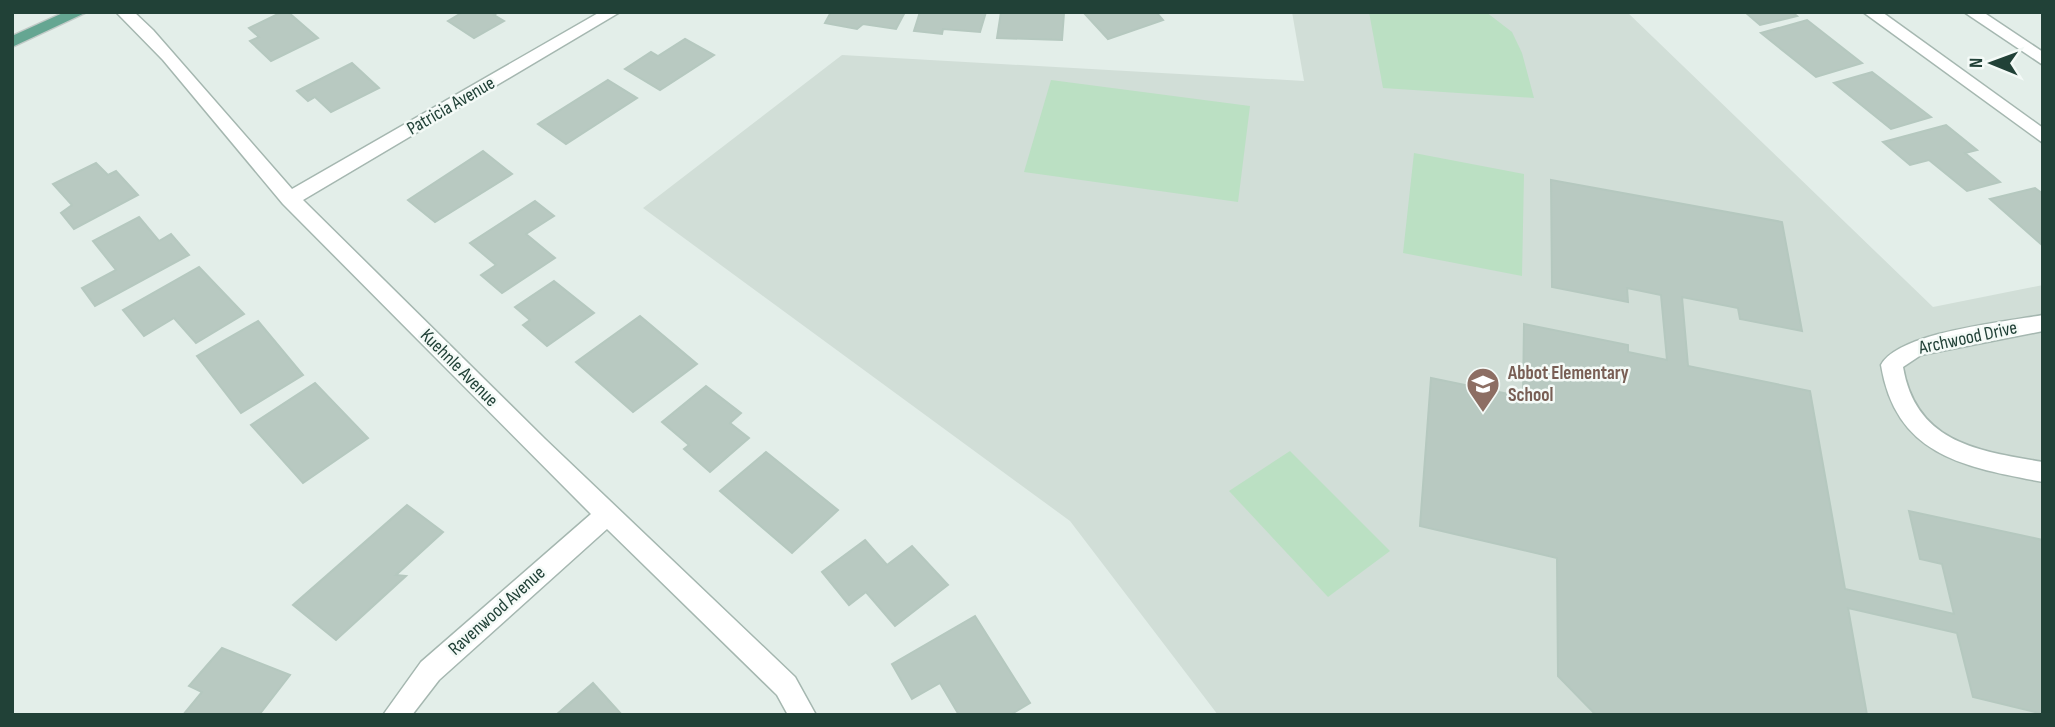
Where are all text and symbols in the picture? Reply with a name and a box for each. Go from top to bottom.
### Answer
north arrow [1957,28,2027,98]
text: N [1965,57,1988,68]
street label: Patricia Avenue [403,72,499,140]
street label: Archwood Drive [1916,316,2019,360]
street label: Kuehnle Avenue [415,324,503,412]
place label: Abbot Elementary School [1507,362,1629,407]
school or university icon: Abbot Elementary School [1464,365,1502,414]
street label: Ravenwood Avenue [444,561,550,661]

